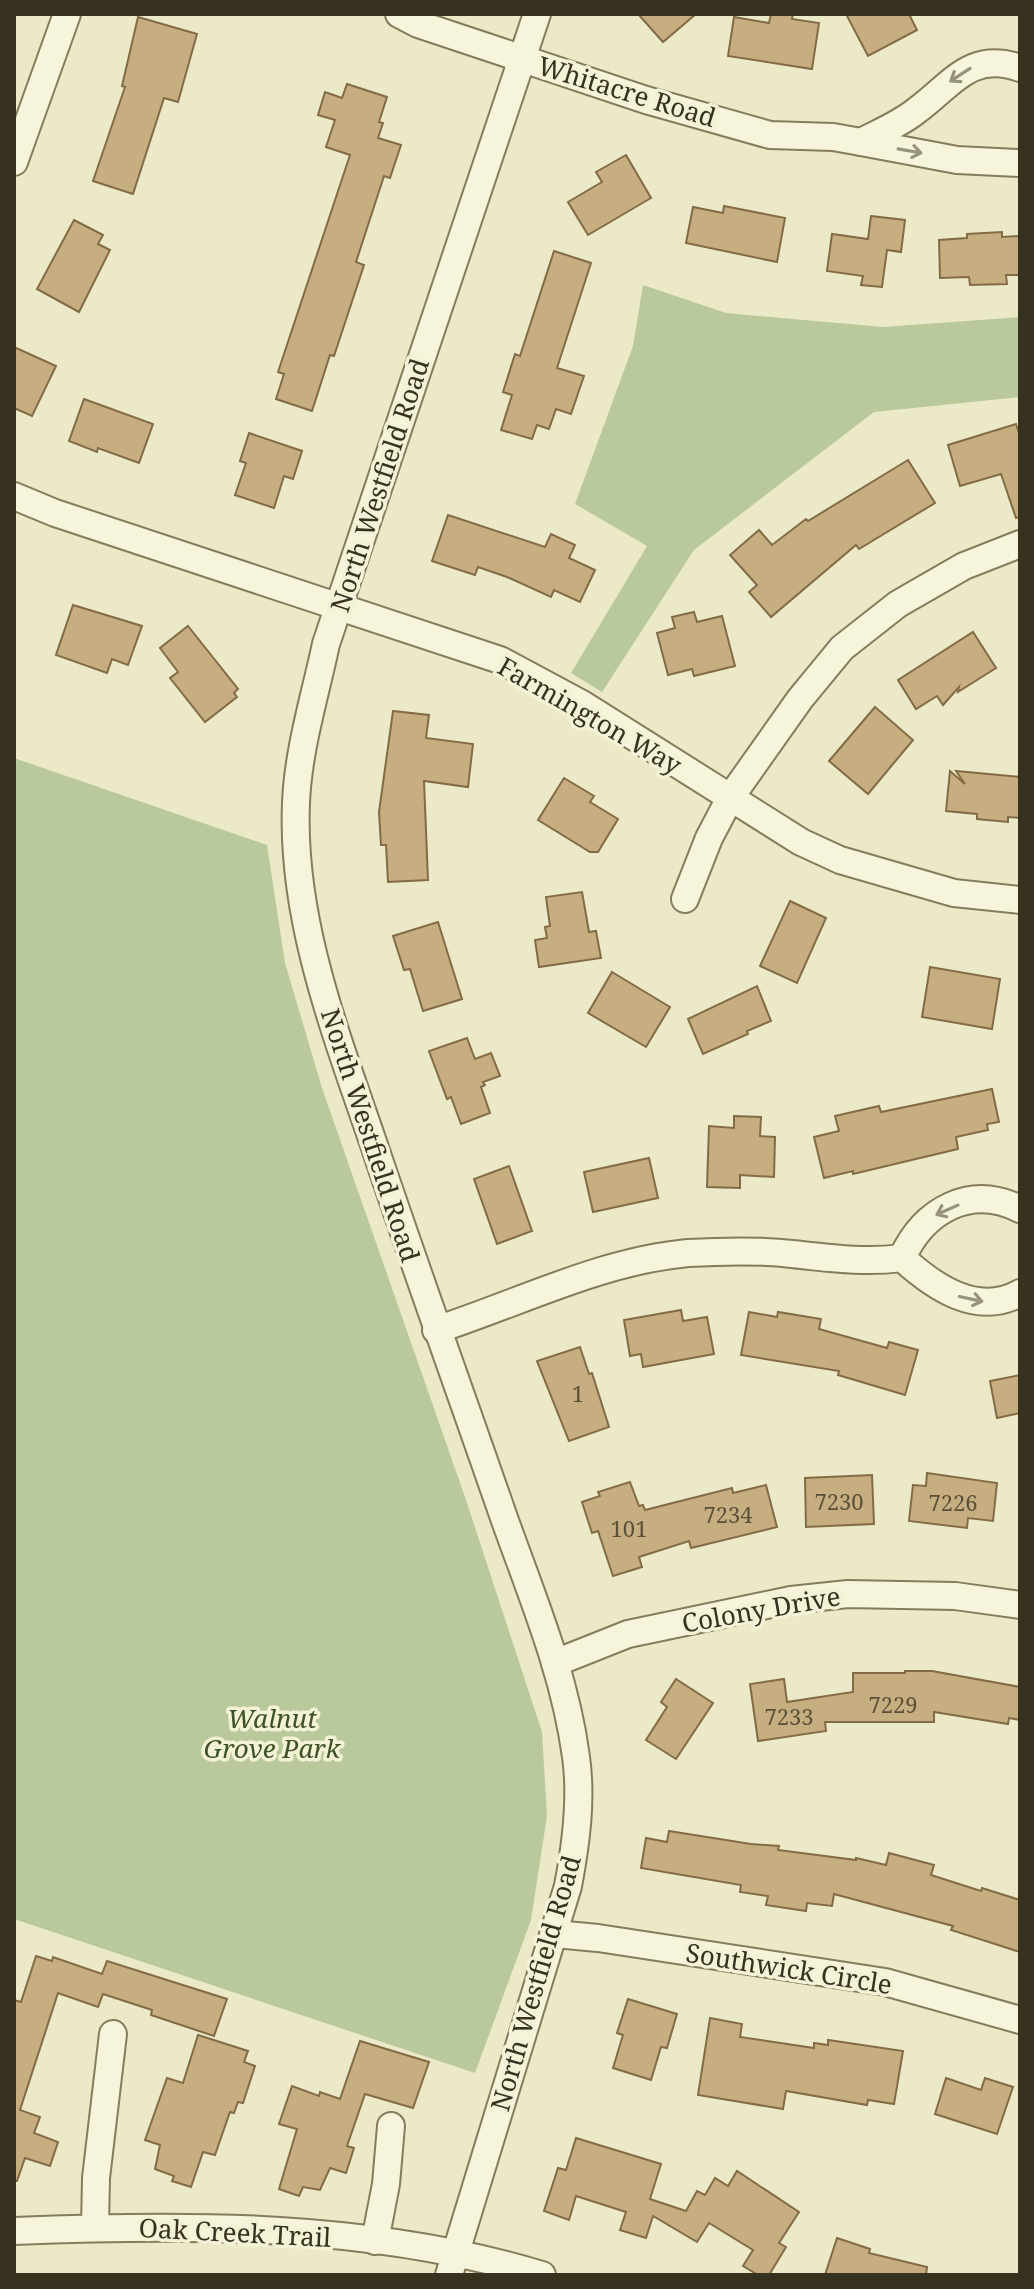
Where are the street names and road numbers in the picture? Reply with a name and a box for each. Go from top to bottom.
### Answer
street label: Whitacre Road [534,47,720,135]
street label: North Westfield Road [321,354,437,616]
street label: Farmington Way [491,648,689,782]
street label: North Westfield Road [313,1004,429,1266]
street label: Colony Drive [679,1577,843,1641]
street label: North Westfield Road [481,1851,589,2115]
street label: Southwick Circle [683,1934,895,2002]
street label: Oak Creek Trail [138,2209,332,2255]

